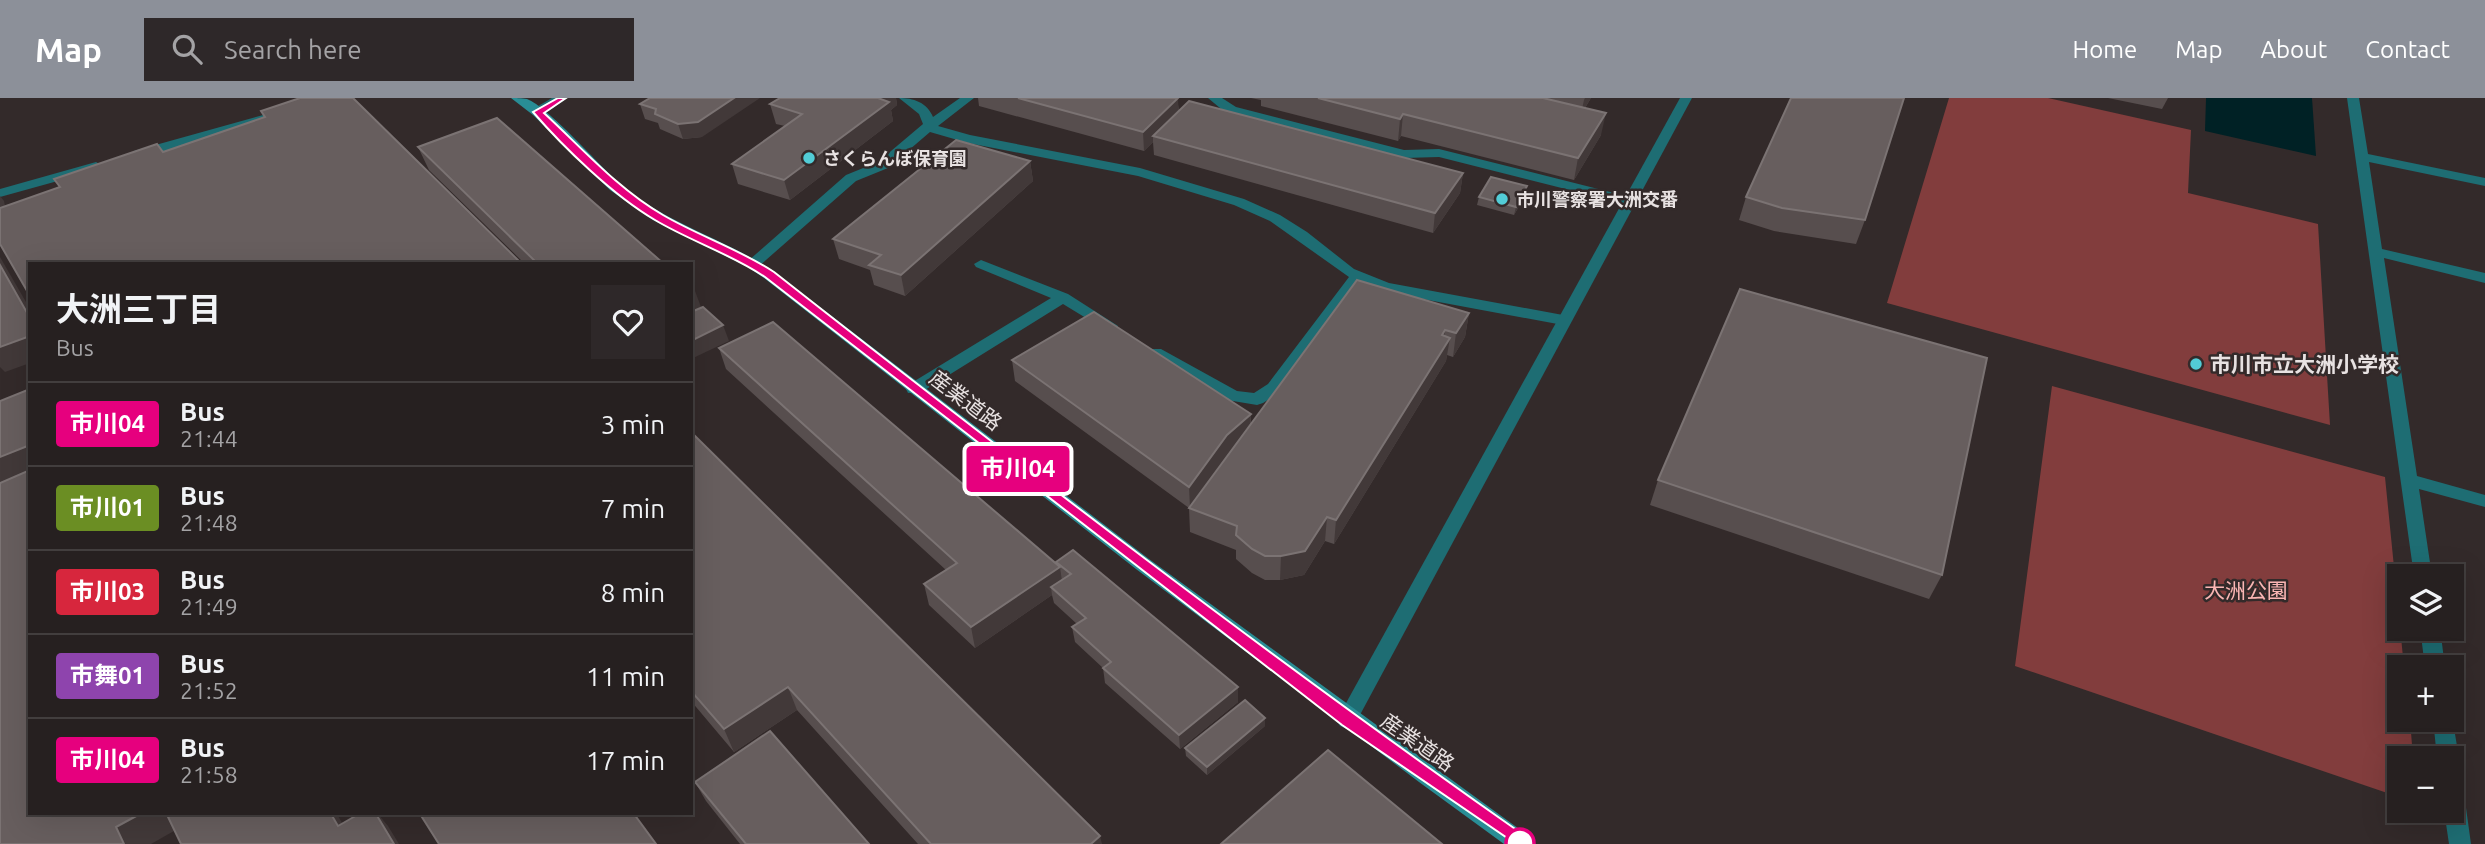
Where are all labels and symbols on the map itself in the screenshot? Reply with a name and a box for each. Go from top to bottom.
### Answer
place label: さくらんぼ保育園 [823,148,967,168]
marker: さくらんぼ保育園 [801,150,817,166]
place label: 市川警察署大洲交番 [1516,189,1678,209]
marker: 市川警察署大洲交番 [1494,191,1510,207]
place label: 市川市立大洲小学校 [2210,352,2399,376]
marker: 市川市立大洲小学校 [2188,356,2204,372]
street label: 産業道路 [925,365,1007,435]
line badge: 市川04 [969,446,1067,492]
park label: 大洲公園 [2204,578,2288,602]
street label: 産業道路 [1377,708,1459,776]
unlabelled marker [1505,828,1535,844]

